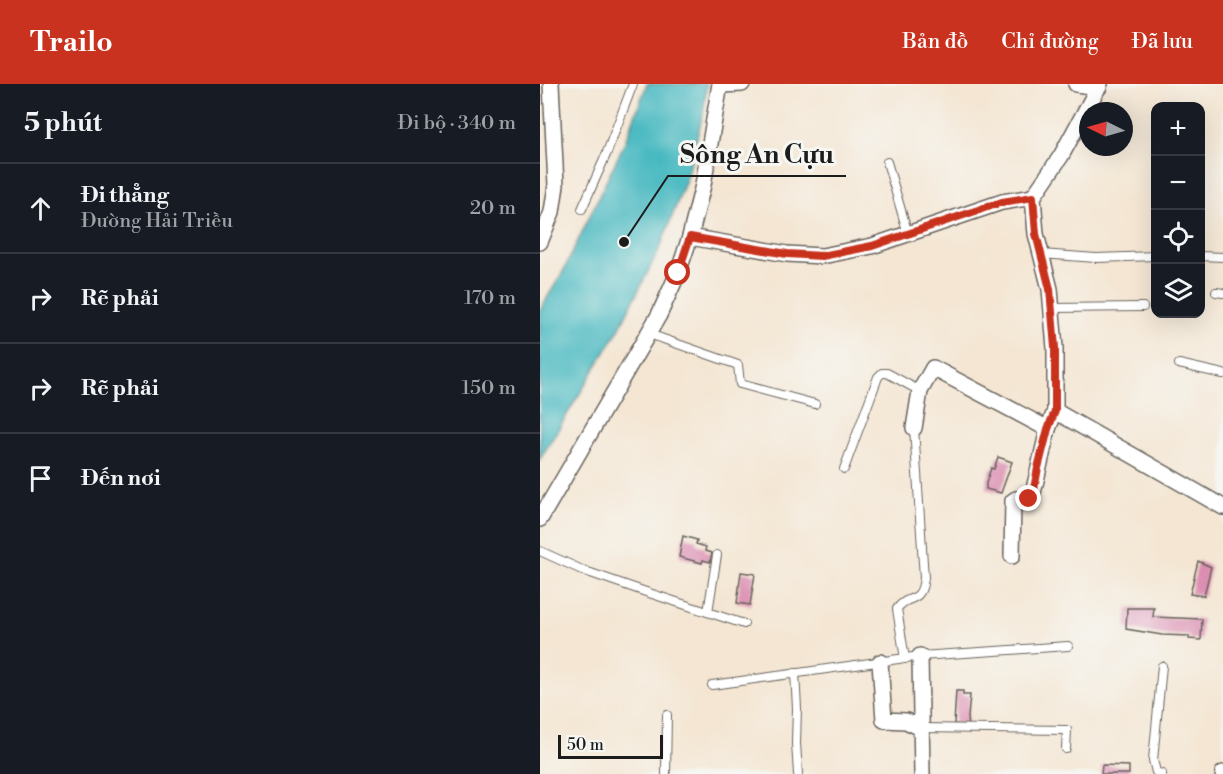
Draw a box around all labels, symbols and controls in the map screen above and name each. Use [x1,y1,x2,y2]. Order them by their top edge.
text: Trailo [30,25,113,60]
text: Bản đồ [902,29,968,55]
text: Chỉ đường [1001,29,1099,55]
text: Đã lưu [1132,29,1193,55]
north arrow [1079,102,1133,156]
map controls [1151,102,1205,318]
button: + [1151,102,1205,156]
text: 5 phút [24,107,102,139]
text: Đi bộ · 340 m [397,111,516,136]
callout: Sông An Cựu [668,132,846,176]
text: Sông An Cựu [680,139,834,171]
button: − [1151,156,1205,210]
text: Đi thẳng [81,182,169,209]
icon: ahead [24,192,57,225]
text: 20 m [470,196,516,221]
text: Đường Hải Triều [81,209,233,234]
button: locate [1151,210,1205,264]
route start [664,259,690,285]
button: layers [1151,264,1205,318]
icon: right [24,282,57,315]
text: Rẽ phải [81,285,159,312]
text: 170 m [464,286,516,311]
icon: right [24,372,57,405]
text: Rẽ phải [81,375,159,402]
text: 150 m [461,376,516,401]
icon: arrive [24,462,57,495]
text: Đến nơi [81,465,161,492]
route end [1015,485,1041,511]
scale bar [558,732,663,760]
text: 50 m [567,735,604,755]

